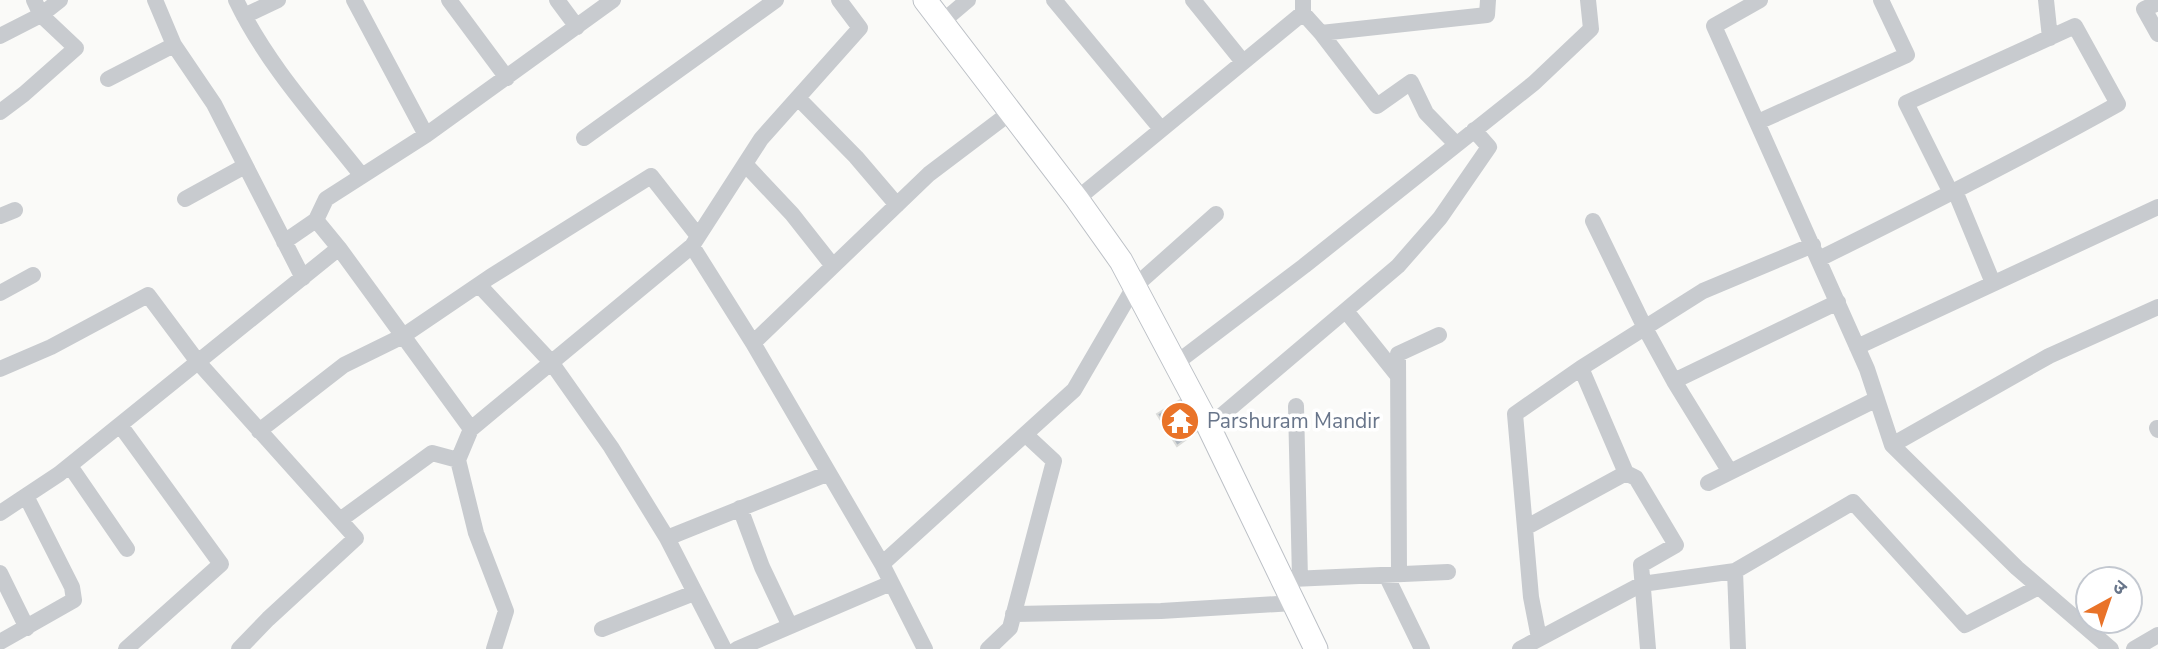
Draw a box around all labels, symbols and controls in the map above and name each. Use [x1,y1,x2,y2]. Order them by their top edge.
temple icon: Parshuram Mandir [1159,400,1201,442]
place label: Parshuram Mandir [1207,407,1380,435]
north arrow [2074,565,2144,635]
text: उ [2107,574,2133,602]

